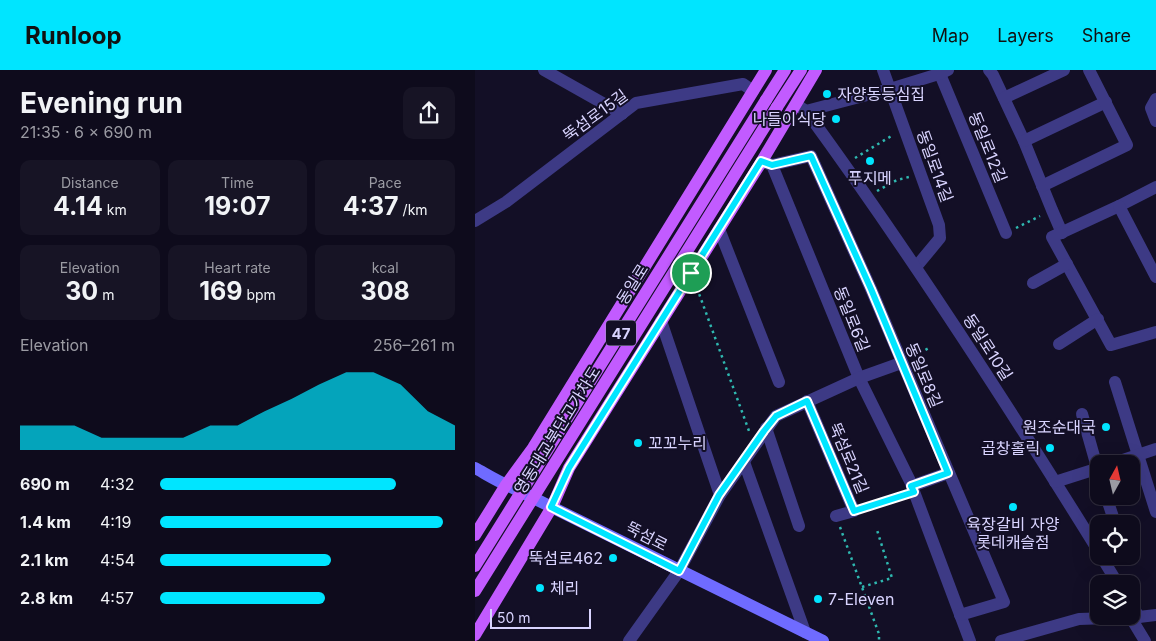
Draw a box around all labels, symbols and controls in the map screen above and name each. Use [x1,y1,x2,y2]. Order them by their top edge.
text: Runloop [25,21,122,50]
text: Map [932,25,969,46]
text: Layers [997,25,1054,46]
text: Share [1082,25,1131,46]
place label: 자양동등심집 [837,84,925,104]
street label: 뚝섬로15길 [559,85,631,145]
text: Evening run [20,86,183,120]
button: share [403,87,455,139]
marker: 자양동등심집 [821,88,833,100]
street label: 동일로12길 [965,108,1011,186]
place label: 나들이식당 [752,109,826,129]
marker: 나들이식당 [830,113,842,125]
text: 21:35 · 6 × 690 m [20,122,152,142]
street label: 동일로14길 [913,127,957,205]
marker: 푸지메 [864,155,876,167]
place label: 푸지메 [848,168,892,188]
text: Distance [61,174,119,191]
text: Time [221,174,254,191]
text: Pace [369,174,402,191]
text: 4.14 [53,191,103,221]
text: 19:07 [204,191,271,221]
text: 4:37 [343,191,399,221]
text: km [103,201,127,218]
text: /km [399,201,428,218]
pin [670,252,712,294]
text: Elevation [60,259,120,276]
text: Heart rate [204,259,271,276]
text: kcal [372,259,399,276]
icon: arrive [677,259,705,287]
street label: 동일로 [612,260,652,308]
text: 30 [65,276,98,306]
text: 169 [199,276,242,306]
text: 308 [361,276,410,306]
street label: 동일로6길 [830,283,874,355]
text: m [98,286,114,303]
text: bpm [242,286,276,303]
street label: 동일로10길 [959,310,1017,384]
road number: 47 [606,320,636,346]
text: Elevation [20,335,89,355]
text: 256–261 m [373,335,455,355]
street label: 동일로8길 [901,339,947,411]
street label: 영동대교북단고가차도 [510,362,605,498]
place label: 원조순대국 [1022,417,1096,437]
street label: 뚝섬로21길 [825,420,873,496]
marker: 원조순대국 [1100,421,1112,433]
place label: 꼬꼬누리 [648,433,707,453]
marker: 꼬꼬누리 [632,437,644,449]
place label: 곱창홀릭 [981,438,1040,458]
marker: 곱창홀릭 [1044,442,1056,454]
north arrow [1090,455,1140,505]
map controls [1090,455,1140,625]
text: 690 m [20,474,70,494]
text: 4:32 [100,474,135,494]
marker: 육장갈비 자양 롯데캐슬점 [1007,501,1019,513]
text: 1.4 km [20,512,71,532]
text: 4:19 [100,512,131,532]
place label: 육장갈비 자양 롯데캐슬점 [967,514,1060,552]
button: locate [1090,515,1140,565]
street label: 뚝섬로 [623,517,671,555]
place label: 뚝섬로462 [529,548,603,568]
text: 2.1 km [20,550,69,570]
text: 4:54 [100,550,135,570]
marker: 뚝섬로462 [607,552,619,564]
button: layers [1090,575,1140,625]
place label: 체리 [550,578,579,598]
marker: 체리 [534,582,546,594]
text: 2.8 km [20,588,73,608]
text: 4:57 [100,588,134,608]
place label: 7-Eleven [828,589,894,609]
marker: 7-Eleven [812,593,824,605]
scale bar [490,606,591,629]
text: 50 m [497,609,531,626]

